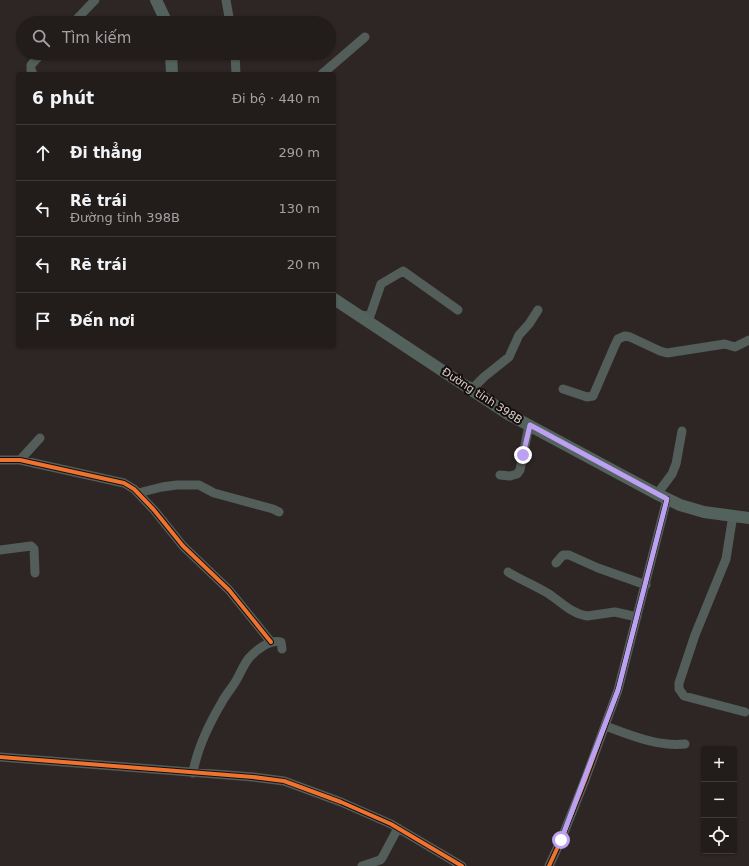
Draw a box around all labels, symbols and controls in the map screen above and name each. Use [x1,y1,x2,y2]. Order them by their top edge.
search box [16,16,336,60]
icon: search [30,27,52,49]
text: Tìm kiếm [62,29,131,47]
text: 6 phút [32,88,94,108]
text: Đi bộ · 440 m [232,91,320,106]
icon: ahead [32,142,54,164]
text: Đi thẳng [70,144,142,162]
text: 290 m [278,145,320,160]
text: Rẽ trái [70,192,127,210]
icon: left [32,198,54,220]
text: 130 m [278,201,320,216]
text: Đường tỉnh 398B [70,210,180,225]
icon: left [32,254,54,276]
text: Rẽ trái [70,256,127,274]
text: 20 m [287,257,320,272]
icon: arrive [32,310,54,332]
text: Đến nơi [70,312,135,330]
street label: Đường tỉnh 398B [439,365,525,427]
route end [514,446,532,464]
map controls [701,746,737,854]
button: + [701,746,737,782]
button: − [701,782,737,818]
button: locate [701,818,737,854]
route start [552,831,570,849]

